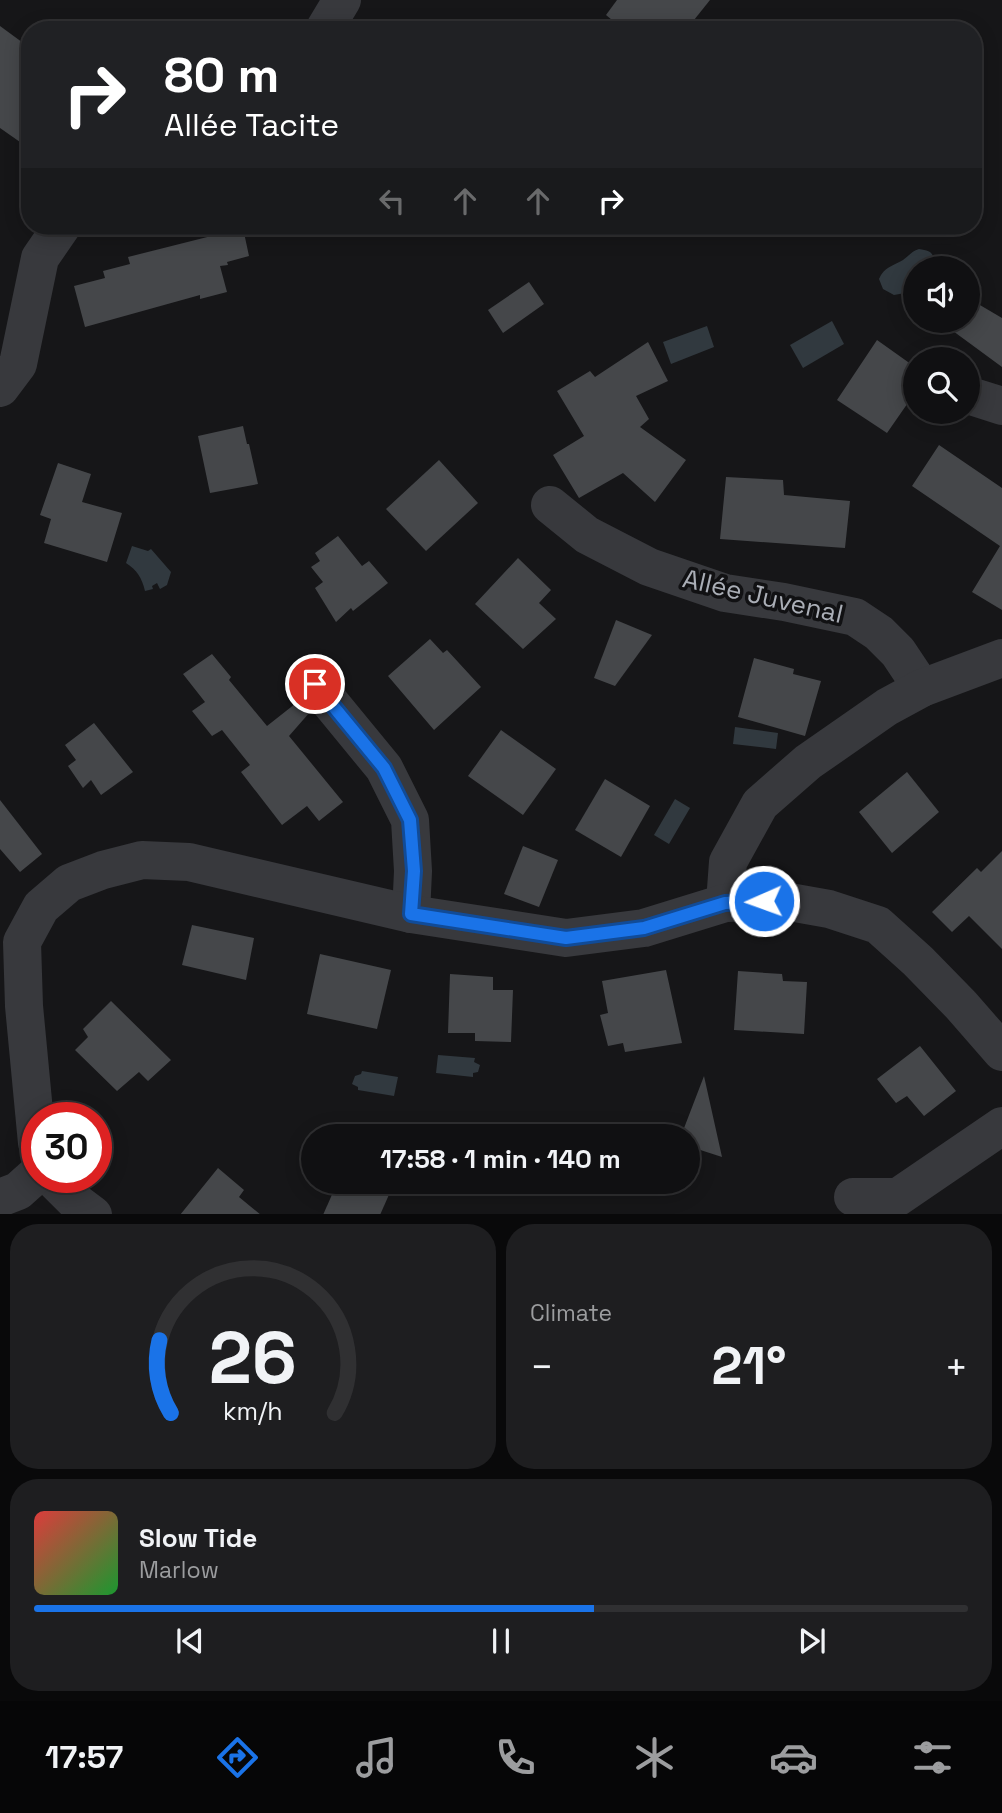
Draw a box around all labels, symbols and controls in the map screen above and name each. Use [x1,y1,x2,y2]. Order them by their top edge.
text: 80 m [164,44,279,106]
icon: right [49,49,140,140]
text: Allée Tacite [164,105,339,145]
icon: left [373,182,411,220]
icon: ahead [446,182,484,220]
icon: ahead [519,182,557,220]
icon: right [592,182,630,220]
map controls [903,256,980,424]
button: sound [903,256,980,333]
button: search [903,347,980,424]
street label: Allée Juvenal [680,561,846,631]
pin [285,654,345,714]
icon: arrive [296,665,334,703]
position arrow [727,864,801,938]
speed limit sign: 30 [21,1102,112,1193]
text: 17:58 · 1 min · 140 m [380,1142,621,1176]
text: Climate [530,1298,612,1328]
text: 26 [209,1311,297,1404]
text: 21° [712,1333,786,1399]
text: − [530,1343,554,1391]
text: + [944,1343,968,1391]
text: km/h [223,1394,283,1426]
text: Slow Tide [139,1521,257,1555]
text: Marlow [139,1555,219,1585]
icon: previous [171,1622,209,1660]
icon: pause [482,1622,520,1660]
icon: next [793,1622,831,1660]
icon: directions [213,1733,262,1782]
icon: music [352,1733,401,1782]
icon: phone [491,1733,540,1782]
icon: climate [630,1733,679,1782]
icon: car [769,1733,818,1782]
icon: filters [908,1733,957,1782]
text: 17:57 [45,1737,123,1777]

